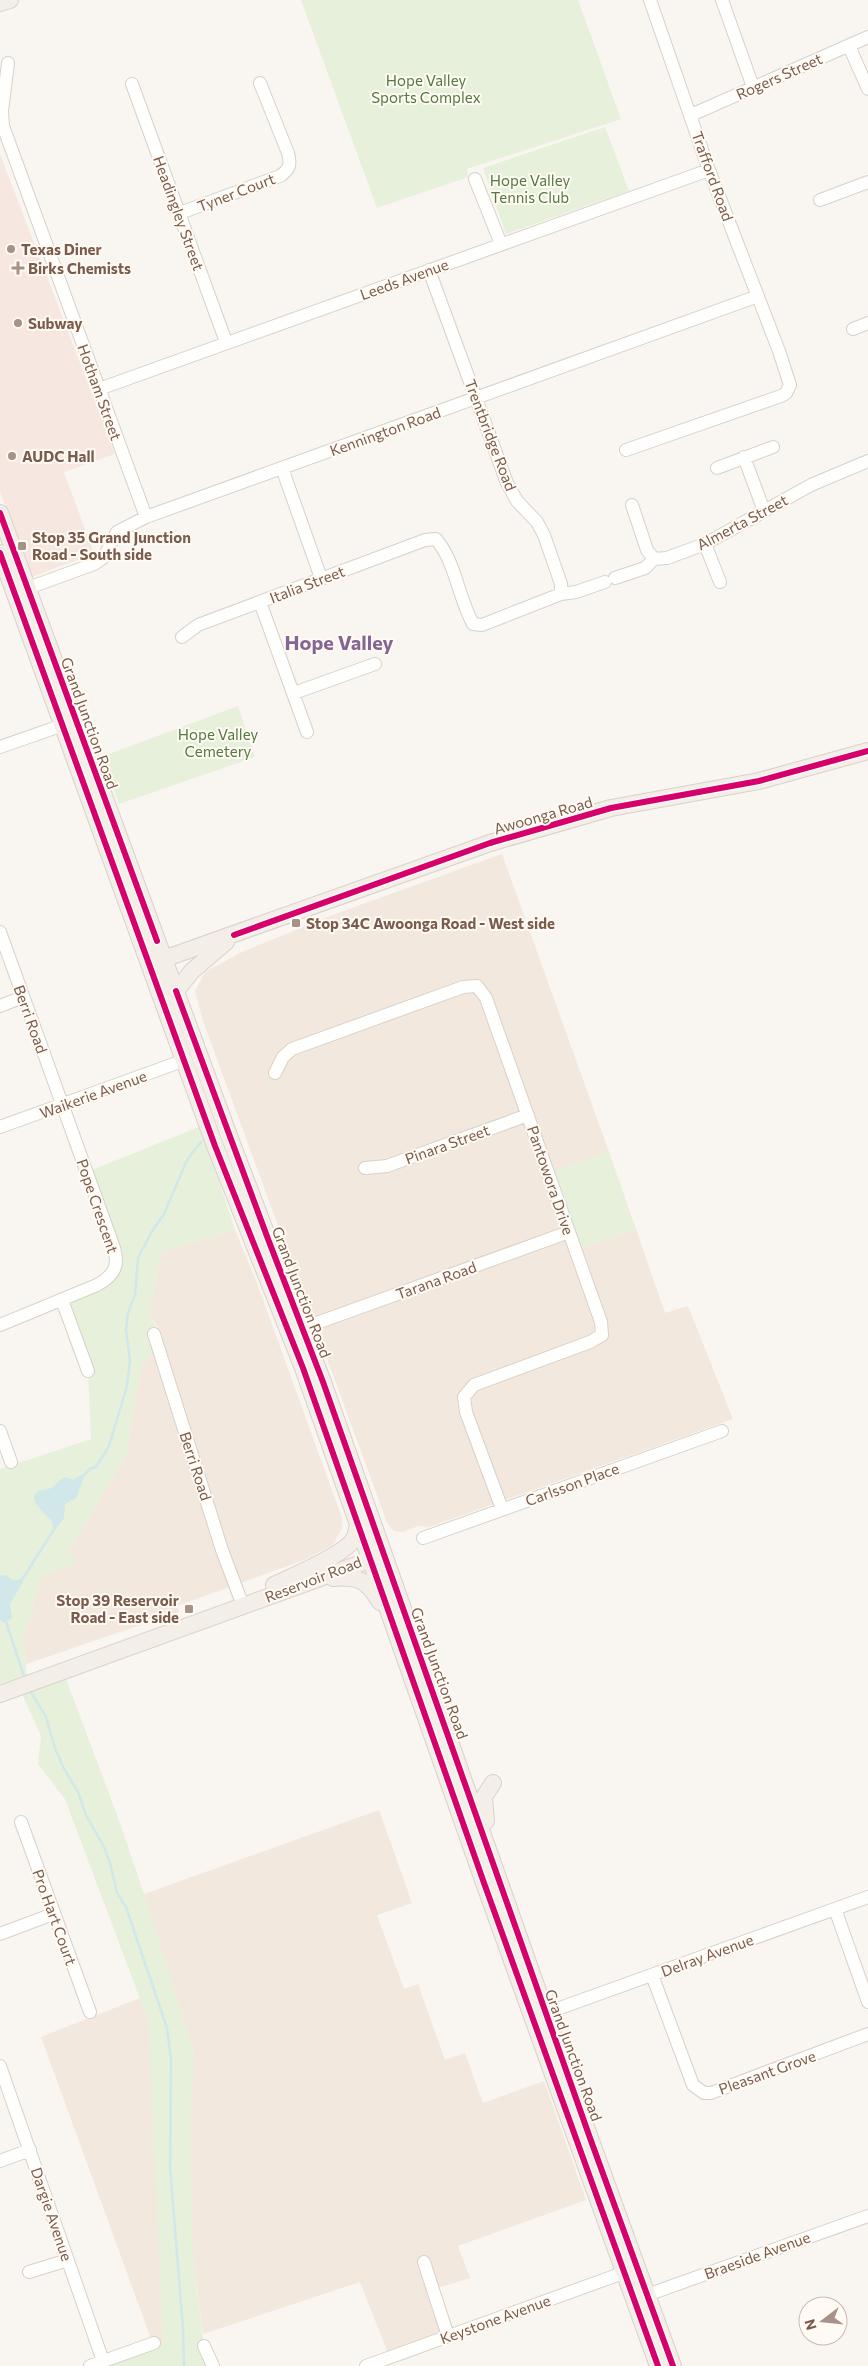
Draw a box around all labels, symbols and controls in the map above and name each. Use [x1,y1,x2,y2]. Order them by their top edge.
street label: Rogers Street [733,49,825,103]
park label: Hope Valley Sports Complex [371,71,481,106]
street label: Trafford Road [688,129,738,223]
street label: Headingley Street [150,153,208,273]
street label: Tyner Court [195,169,277,215]
park label: Hope Valley Tennis Club [490,171,570,206]
place label: Texas Diner [21,240,102,258]
marker: Texas Diner [5,243,17,255]
street label: Leeds Avenue [357,255,451,303]
place label: Birks Chemists [28,259,131,277]
marker: Birks Chemists [12,262,24,274]
place label: Subway [28,314,83,332]
marker: Subway [12,317,24,329]
street label: Hotham Street [74,341,126,443]
street label: Trentbridge Road [461,377,521,493]
street label: Kennington Road [327,403,443,459]
place label: AUDC Hall [22,447,95,465]
marker: AUDC Hall [6,450,18,462]
street label: Almerta Street [693,490,791,554]
place label: Stop 35 Grand Junction Road - South side [32,528,191,563]
marker: Stop 35 Grand Junction Road - South side [16,540,28,552]
street label: Italia Street [267,561,347,607]
district label: Hope Valley [285,630,393,654]
street label: Grand Junction Road [58,655,122,791]
park label: Hope Valley Cemetery [178,725,258,760]
street label: Awoonga Road [492,792,594,838]
place label: Stop 34C Awoonga Road - West side [306,914,555,932]
marker: Stop 34C Awoonga Road - West side [290,917,302,929]
street label: Berri Road [10,982,52,1056]
street label: Waikerie Avenue [37,1066,149,1122]
street label: Pinara Street [402,1120,492,1168]
street label: Pantowora Drive [524,1123,578,1237]
street label: Pope Crescent [73,1156,123,1256]
street label: Grand Junction Road [269,1224,335,1360]
street label: Tarana Road [393,1257,479,1303]
street label: Berri Road [176,1429,216,1503]
street label: Carlsson Place [523,1459,621,1509]
street label: Reservoir Road [262,1552,364,1606]
place label: Stop 39 Reservoir Road - East side [56,1591,179,1626]
marker: Stop 39 Reservoir Road - East side [183,1603,195,1615]
street label: Grand Junction Road [408,1605,472,1741]
street label: Pro Hart Court [29,1867,81,1967]
street label: Delray Avenue [658,1930,756,1980]
street label: Grand Junction Road [542,1987,606,2123]
street label: Pleasant Grove [716,2046,818,2098]
street label: Dargie Avenue [28,2165,76,2263]
street label: Braeside Avenue [702,2227,813,2283]
street label: Keystone Avenue [437,2291,553,2347]
north arrow [798,2296,848,2346]
text: N [800,2317,820,2332]

